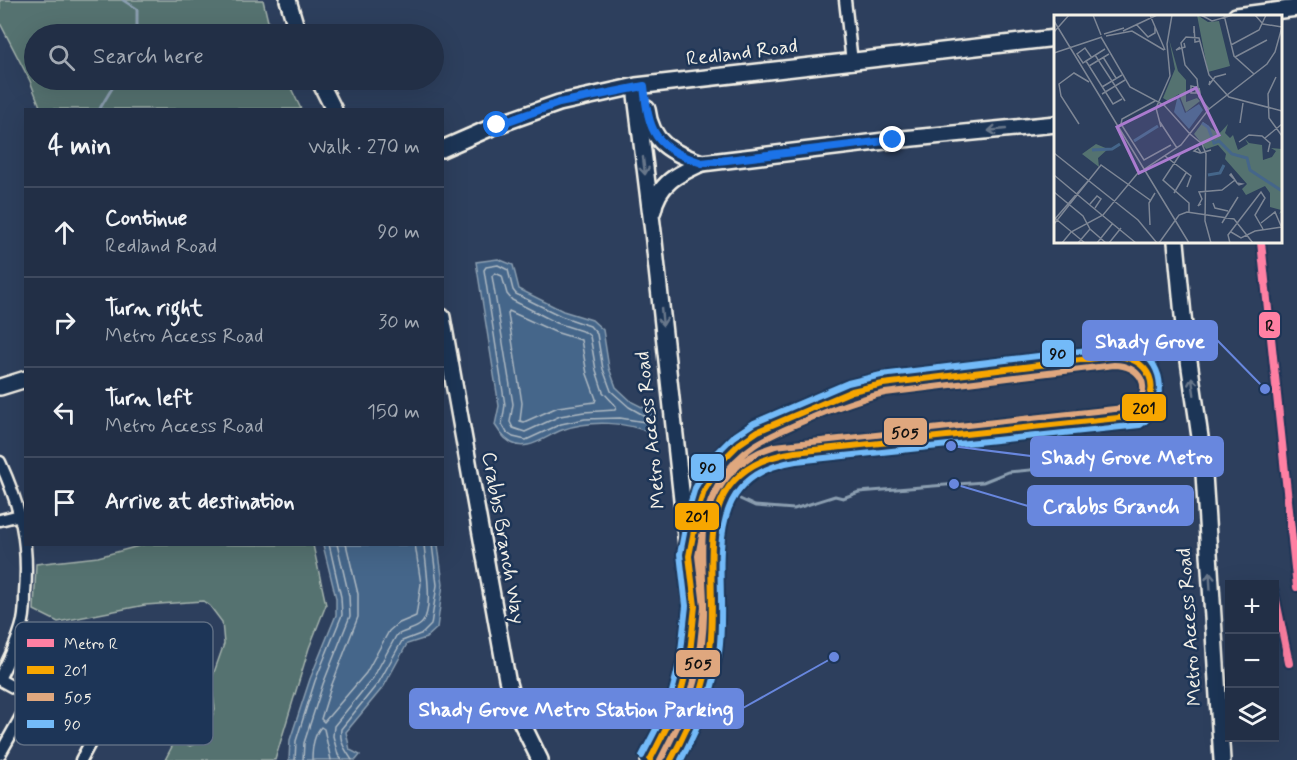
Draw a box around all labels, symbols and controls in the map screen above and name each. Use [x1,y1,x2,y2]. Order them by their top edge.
inset map [1054,15,1282,243]
search box [24,24,444,90]
street label: Redland Road [685,33,799,73]
icon: search [45,41,78,74]
text: Search here [93,43,204,71]
route start [483,111,509,137]
one-way arrow [988,125,1008,136]
route end [879,126,905,152]
text: 4 min [48,130,111,164]
text: Walk · 270 m [308,134,420,161]
one-way arrow [639,155,650,175]
text: Continue [105,205,187,233]
icon: ahead [48,216,81,249]
text: 90 m [377,219,420,246]
text: Redland Road [105,233,217,260]
text: Turn right [105,295,203,323]
icon: right [48,306,81,339]
one-way arrow [657,306,668,326]
text: 30 m [378,309,420,336]
line badge: R [1258,311,1281,339]
text: R [1265,316,1275,337]
callout: Shady Grove [1083,321,1217,360]
text: Metro Access Road [105,323,263,350]
text: Shady Grove [1095,328,1206,356]
line badge: 90 [1041,339,1075,368]
text: 90 [1049,344,1067,365]
street label: Metro Access Road [629,350,673,510]
one-way arrow [1187,377,1198,397]
text: Turn left [105,385,193,413]
line badge: 201 [1121,393,1167,422]
icon: left [48,396,81,429]
text: 150 m [367,399,420,426]
text: 201 [1132,399,1156,420]
text: Metro Access Road [105,413,263,440]
line badge: 505 [883,417,928,446]
text: 505 [891,423,919,444]
callout: Shady Grove Metro [1031,437,1223,476]
text: Shady Grove Metro [1041,444,1213,472]
street label: Crabbs Branch Way [475,450,531,626]
line badge: 90 [690,453,725,482]
text: 90 [699,458,717,479]
icon: arrive [48,486,81,519]
callout: Crabbs Branch [1028,486,1193,525]
text: Arrive at destination [105,488,295,516]
text: Crabbs Branch [1042,493,1180,521]
line badge: 201 [674,502,720,531]
text: 201 [685,507,709,528]
street label: Metro Access Road [1171,547,1209,707]
one-way arrow [1204,571,1215,591]
map controls [1225,580,1279,742]
button: + [1225,580,1279,634]
legend [15,622,213,745]
text: Metro R [64,634,118,655]
button: − [1225,634,1279,688]
line badge: 505 [675,649,721,678]
text: 505 [684,654,712,675]
text: 201 [64,661,87,682]
text: 505 [64,688,92,709]
button: layers [1225,688,1279,742]
callout: Shady Grove Metro Station Parking [410,689,743,728]
text: Shady Grove Metro Station Parking [418,696,734,726]
text: 90 [64,715,81,736]

